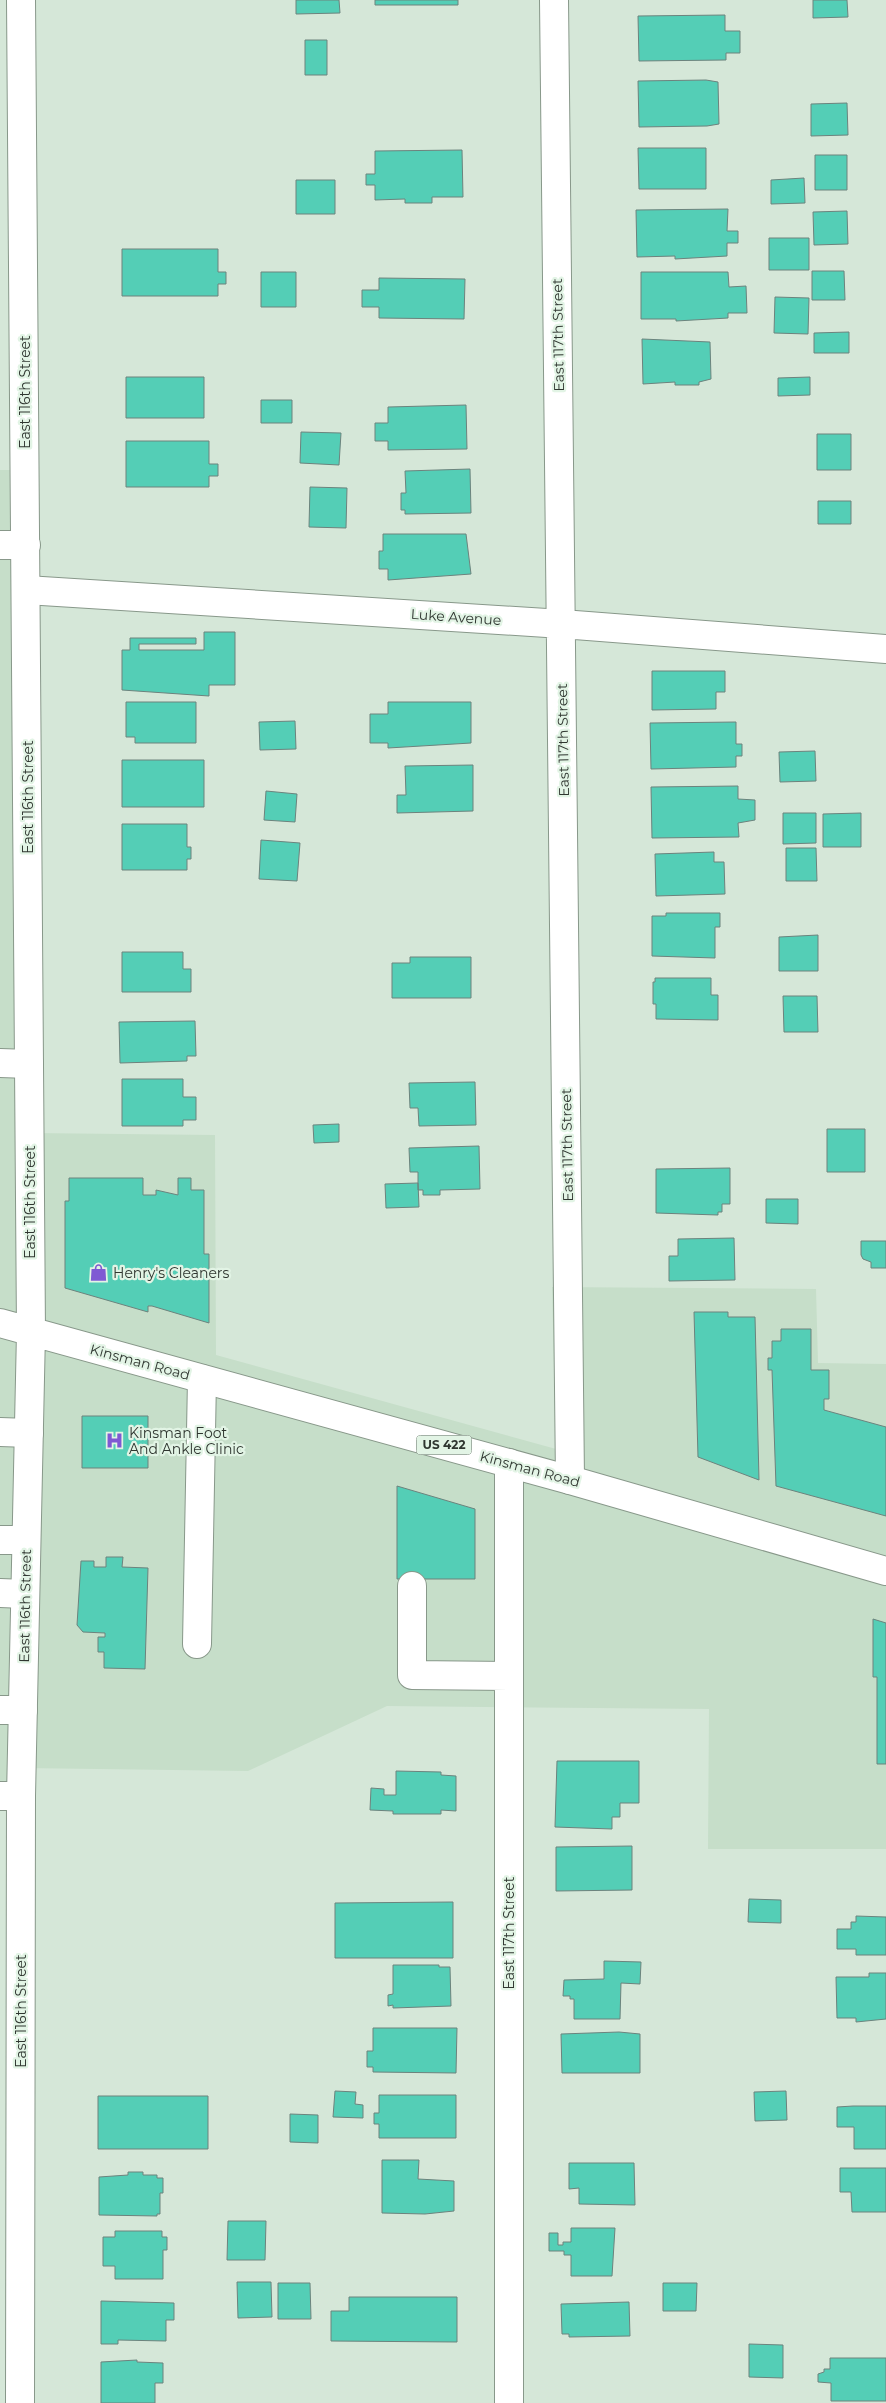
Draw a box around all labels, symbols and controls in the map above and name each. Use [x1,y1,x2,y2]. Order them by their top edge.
street label: East 117th Street [548,278,568,392]
street label: East 116th Street [16,335,34,449]
street label: Luke Avenue [410,605,502,629]
street label: East 117th Street [553,683,573,797]
street label: East 116th Street [19,740,37,854]
street label: East 117th Street [557,1088,577,1202]
street label: East 116th Street [21,1145,39,1259]
shop icon: Henry's Cleaners [89,1263,109,1283]
place label: Henry's Cleaners [113,1264,229,1282]
street label: Kinsman Road [88,1340,192,1384]
place label: Kinsman Foot And Ankle Clinic [129,1424,244,1458]
hospital icon: Kinsman Foot And Ankle Clinic [105,1431,125,1451]
road number: US 422 [416,1436,472,1454]
street label: Kinsman Road [478,1447,582,1491]
street label: East 116th Street [15,1549,35,1663]
street label: East 117th Street [500,1876,518,1990]
street label: East 116th Street [12,1954,30,2068]

